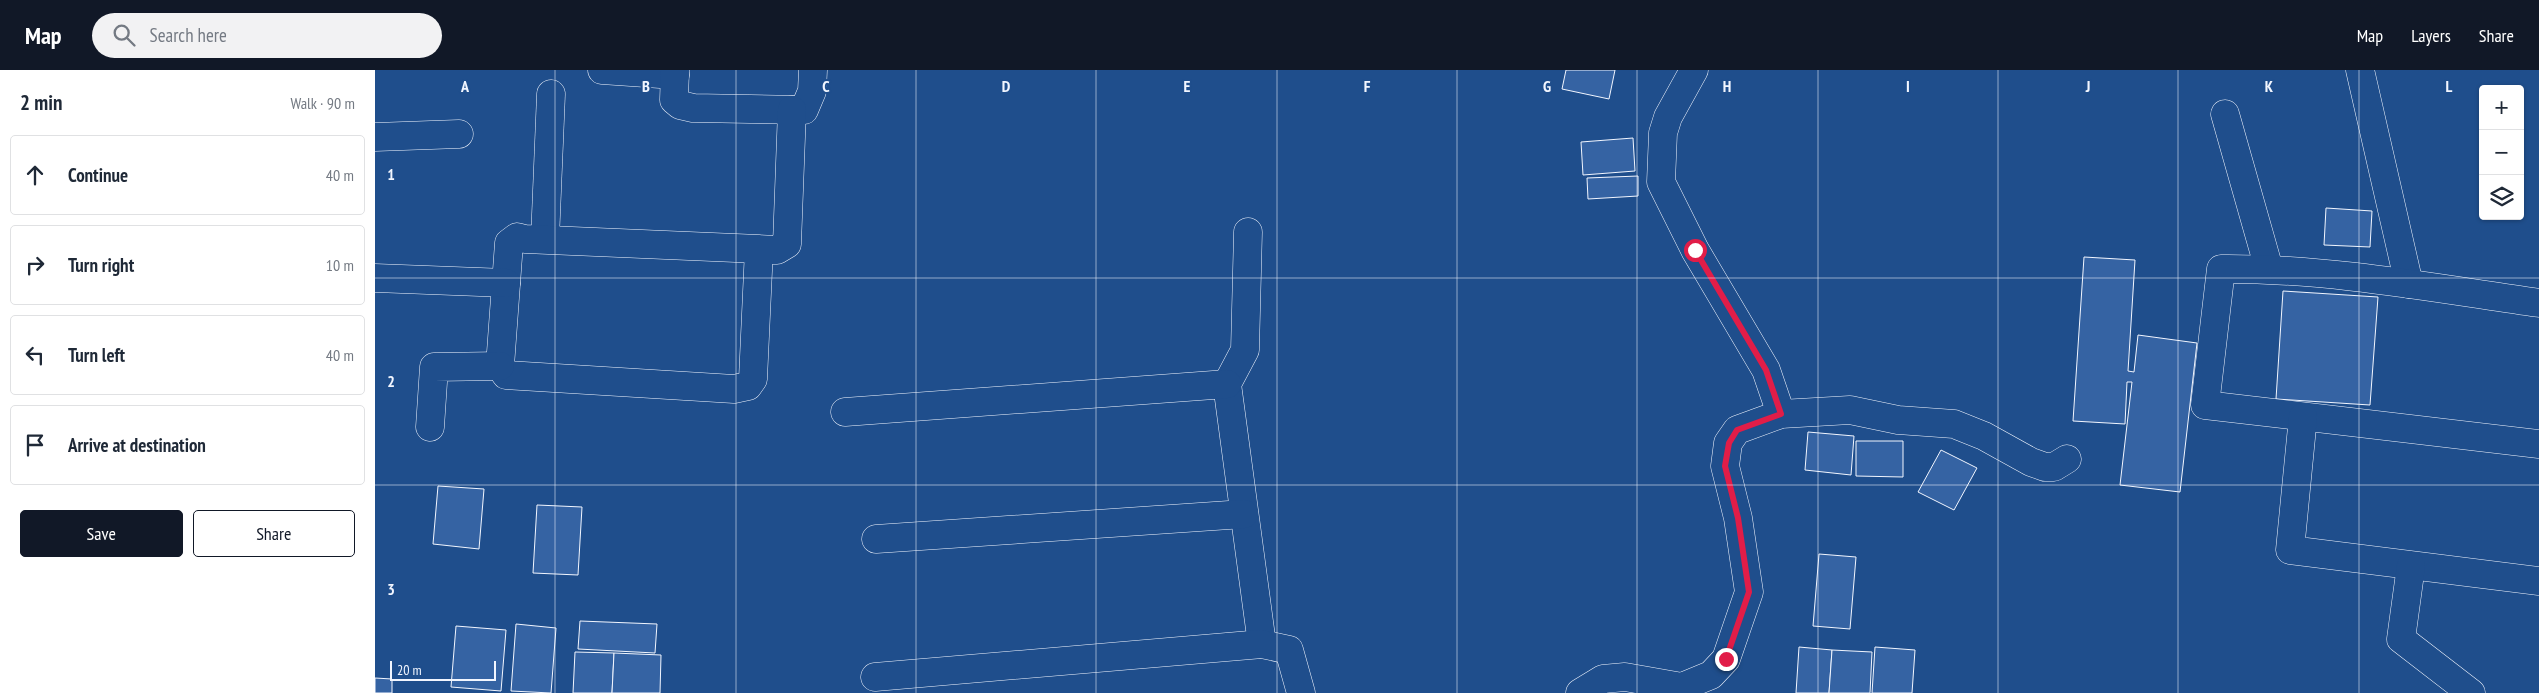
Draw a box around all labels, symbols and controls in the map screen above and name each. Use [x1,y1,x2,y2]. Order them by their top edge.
search box [92,13,442,58]
text: Map [25,20,62,51]
icon: search [110,21,138,49]
text: Search here [150,23,227,47]
text: Map [2357,24,2383,47]
text: Layers [2411,24,2451,47]
text: Share [2479,24,2514,47]
text: A [460,76,470,96]
text: B [642,76,650,96]
text: C [822,76,830,96]
text: D [1002,76,1011,96]
text: E [1184,76,1191,96]
text: F [1364,76,1371,96]
text: G [1543,76,1551,96]
text: H [1723,76,1731,96]
text: I [1906,76,1910,96]
text: J [2085,76,2090,96]
text: K [2265,76,2274,96]
text: L [2446,76,2453,96]
map controls [2479,85,2524,220]
button: + [2479,85,2524,130]
text: 2 min [20,89,62,116]
text: Walk · 90 m [290,93,355,113]
button: − [2479,130,2524,175]
icon: ahead [21,161,49,189]
text: Continue [68,163,128,187]
text: 1 [387,164,395,184]
text: 40 m [326,165,354,185]
button: layers [2479,175,2524,220]
route start [1684,239,1707,262]
icon: right [21,251,49,279]
text: Turn right [68,253,134,277]
text: 10 m [326,255,354,275]
icon: left [21,341,49,369]
text: Turn left [68,343,125,367]
text: 40 m [326,345,354,365]
text: 2 [387,371,395,391]
icon: arrive [21,431,49,459]
text: Arrive at destination [68,433,206,457]
button: Save [20,510,183,557]
button: Share [193,510,355,557]
text: 3 [387,579,395,599]
route end [1715,648,1738,671]
scale bar [390,658,496,681]
text: 20 m [397,661,422,679]

